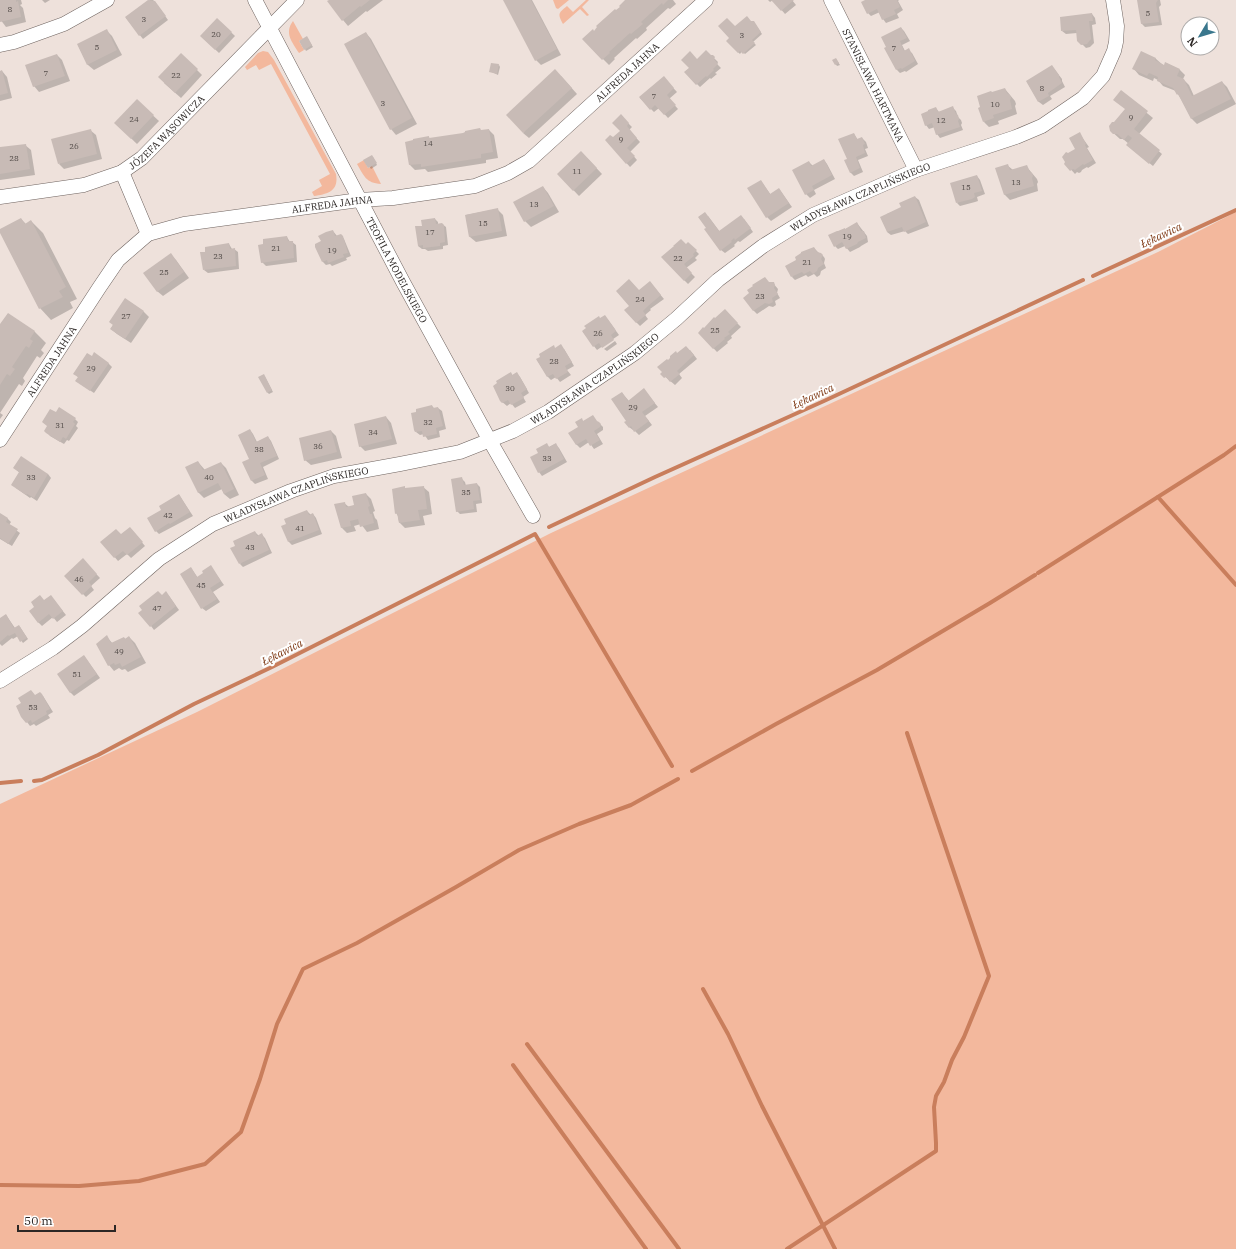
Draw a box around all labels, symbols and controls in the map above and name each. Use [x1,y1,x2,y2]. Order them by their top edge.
house number: 8 [8,4,13,14]
house number: 5 [1146,8,1151,18]
house number: 3 [142,14,147,24]
north arrow [1180,16,1220,56]
street label: STANISŁAWA HARTMANA [840,26,907,144]
house number: 20 [211,29,221,39]
house number: 3 [740,30,745,40]
text: N [1184,34,1200,50]
street label: ALFREDA JAHNA [592,39,662,104]
house number: 5 [95,42,100,52]
house number: 7 [892,43,897,53]
house number: 7 [44,68,49,78]
house number: 22 [171,70,181,80]
house number: 8 [1040,83,1045,93]
house number: 7 [652,91,657,101]
street label: JÓZEFA WĄSOWICZA [126,92,207,172]
house number: 3 [381,98,386,108]
house number: 10 [990,99,1000,109]
house number: 9 [1129,112,1134,122]
house number: 24 [129,114,139,124]
house number: 12 [936,115,946,125]
house number: 9 [619,134,624,144]
house number: 14 [423,138,433,148]
house number: 26 [69,141,79,151]
house number: 28 [9,153,19,163]
street label: WŁADYSŁAWA CZAPLIŃSKIEGO [787,159,932,234]
house number: 11 [572,166,582,176]
house number: 13 [1011,177,1021,187]
house number: 15 [961,182,971,192]
street label: ALFREDA JAHNA [291,193,374,216]
house number: 13 [529,199,539,209]
street label: TEOFILA MODELSKIEGO [364,215,431,325]
house number: 15 [478,218,488,228]
water label: Łękawica [1137,219,1184,251]
house number: 17 [425,227,435,237]
house number: 19 [842,231,852,241]
house number: 21 [271,243,281,253]
house number: 19 [327,245,337,255]
house number: 23 [213,251,223,261]
house number: 22 [673,253,683,263]
house number: 21 [802,257,812,267]
house number: 25 [159,267,169,277]
house number: 23 [755,291,765,301]
house number: 24 [635,294,645,304]
house number: 27 [121,311,131,321]
street label: ALFREDA JAHNA [24,323,79,399]
house number: 25 [710,325,720,335]
house number: 26 [593,328,603,338]
street label: WŁADYSŁAWA CZAPLIŃSKIEGO [528,330,661,427]
house number: 28 [549,356,559,366]
house number: 29 [86,363,96,373]
water label: Łękawica [789,380,836,412]
house number: 30 [505,383,515,393]
house number: 29 [628,402,638,412]
house number: 32 [423,417,433,427]
house number: 31 [55,420,65,430]
house number: 34 [368,427,378,437]
house number: 36 [313,441,323,451]
house number: 38 [254,444,264,454]
house number: 33 [542,453,552,463]
street label: WŁADYSŁAWA CZAPLIŃSKIEGO [222,463,370,525]
house number: 33 [26,472,36,482]
house number: 40 [204,472,214,482]
house number: 35 [461,487,471,497]
house number: 42 [163,510,173,520]
house number: 41 [295,523,305,533]
house number: 43 [245,542,255,552]
house number: 46 [74,574,84,584]
house number: 45 [196,580,206,590]
house number: 47 [152,603,162,613]
water label: Łękawica [258,636,305,669]
house number: 49 [114,646,124,656]
house number: 51 [72,669,82,679]
house number: 53 [28,702,38,712]
scale bar [18,1207,115,1233]
text: 50 m [24,1213,53,1228]

